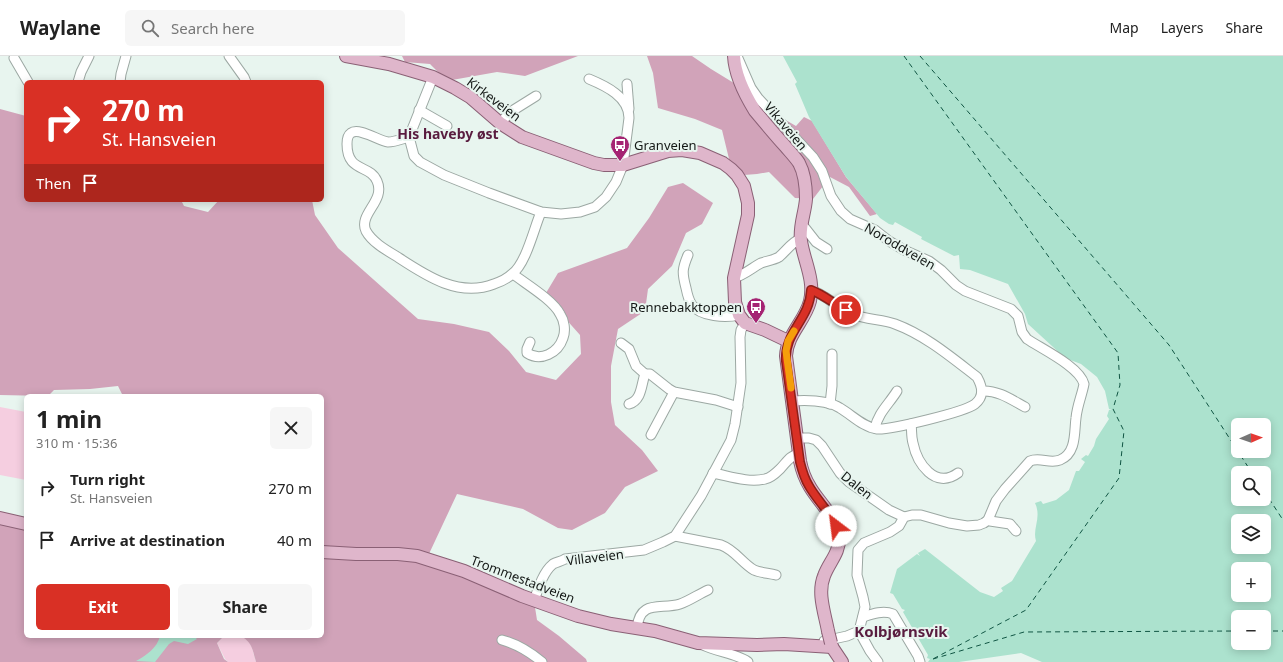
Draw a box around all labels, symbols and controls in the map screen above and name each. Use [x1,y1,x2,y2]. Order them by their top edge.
search box [125,10,405,46]
text: Waylane [20,15,101,41]
icon: search [139,17,161,39]
text: Search here [171,18,254,38]
text: Map [1110,18,1139,37]
text: Layers [1161,18,1203,37]
text: Share [1225,18,1263,37]
street label: Kirkeveien [463,73,525,125]
text: 270 m [102,91,185,129]
icon: right [36,96,88,148]
street label: Vikaveien [760,98,812,154]
district label: His haveby øst [397,124,499,143]
text: St. Hansveien [102,127,216,151]
bus stop icon: Granveien [609,134,631,162]
place label: Granveien [634,136,697,154]
icon: arrive [79,172,101,194]
text: Then [36,173,71,193]
street label: Noroddveien [861,218,939,274]
pin [829,293,863,327]
bus stop icon: Rennebakktoppen [745,296,767,324]
place label: Rennebakktoppen [630,298,742,316]
icon: arrive [835,299,857,321]
text: 1 min [36,402,102,435]
button: close [270,407,312,449]
north arrow [1231,418,1271,458]
map controls [1231,418,1271,650]
text: 310 m · 15:36 [36,434,117,452]
button: search [1231,466,1271,506]
street label: Dalen [838,467,876,503]
text: Turn right [70,469,145,489]
icon: right [36,477,58,499]
text: 270 m [268,478,312,498]
text: St. Hansveien [70,489,153,507]
position arrow [815,505,857,547]
button: layers [1231,514,1271,554]
icon: arrive [36,529,58,551]
text: Arrive at destination [70,530,225,550]
text: 40 m [277,530,312,550]
street label: Villaveien [565,545,625,569]
street label: Trommestadveien [468,551,578,607]
button: + [1231,562,1271,602]
button: Exit [36,584,170,630]
button: Share [178,584,312,630]
button: − [1231,610,1271,650]
district label: Kolbjørnsvik [854,621,948,641]

